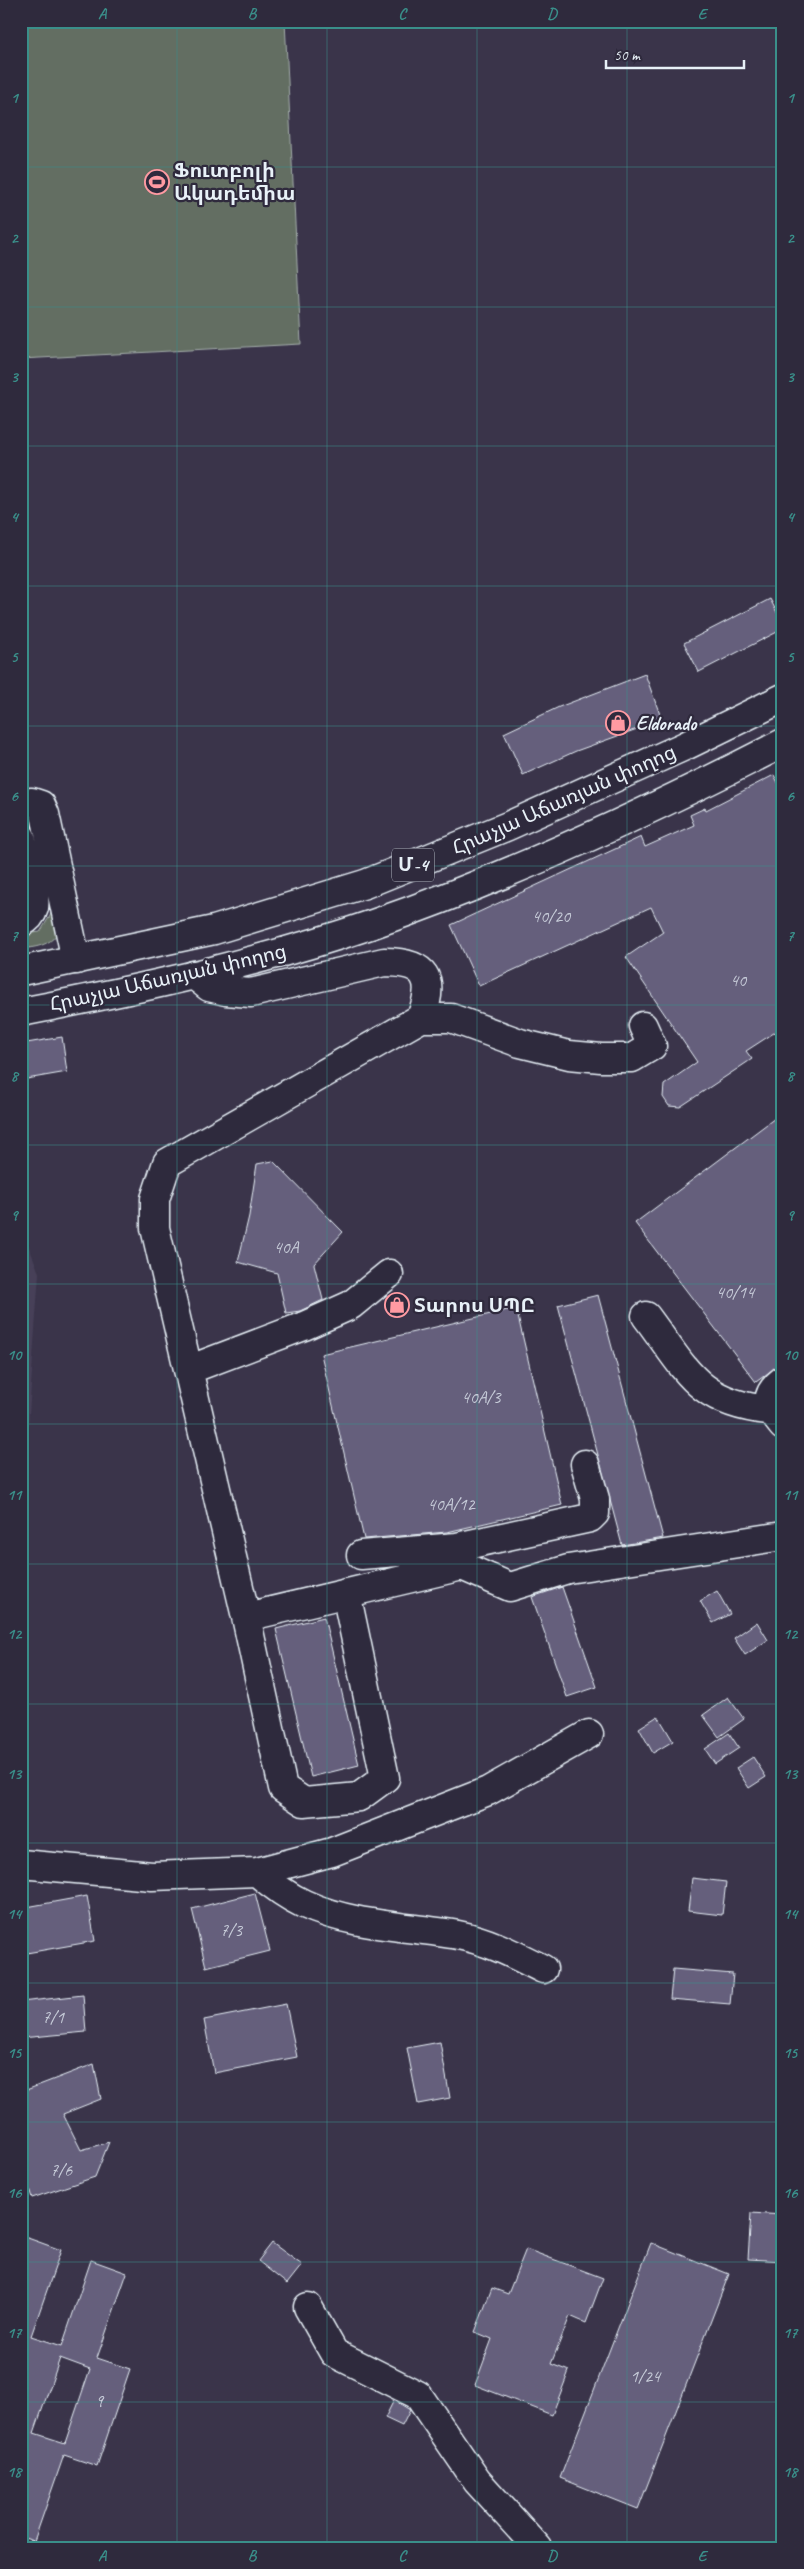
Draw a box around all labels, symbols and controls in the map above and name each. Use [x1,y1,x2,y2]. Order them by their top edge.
text: A [98,4,108,24]
text: B [248,4,258,24]
text: C [398,4,408,24]
text: D [547,4,558,24]
text: E [698,4,709,24]
scale bar [606,38,744,70]
text: 50 m [614,46,641,65]
text: 1 [10,88,19,108]
text: 1 [786,88,795,108]
place label: Ֆուտբոլի Ակադեմիա [174,158,295,206]
sports icon: Ֆուտբոլի Ակադեմիա [144,169,170,195]
text: 2 [10,228,19,248]
text: 2 [786,228,795,248]
text: 3 [10,367,19,387]
text: 3 [786,367,795,387]
text: 4 [10,507,19,527]
text: 4 [786,507,795,527]
text: 5 [11,647,20,667]
text: 5 [787,647,796,667]
shop icon: Eldorado [605,710,631,736]
place label: Eldorado [636,711,698,736]
street label: Հրաչյա Աճառյան փողոց [448,739,680,861]
text: 6 [10,786,19,806]
text: 6 [786,786,795,806]
road number: Մ-4 [392,848,434,882]
house number: 40/20 [532,905,572,927]
text: 7 [10,926,19,946]
text: 7 [786,926,795,946]
street label: Հրաչյա Աճառյան փողոց [47,939,289,1017]
house number: 40 [730,969,748,991]
text: 8 [10,1066,19,1086]
text: 8 [786,1066,795,1086]
text: 9 [10,1205,19,1225]
text: 9 [786,1205,795,1225]
house number: 40А [273,1236,300,1258]
house number: 40/14 [716,1281,756,1303]
shop icon: Տարոս ՍՊԸ [384,1292,410,1318]
place label: Տարոս ՍՊԸ [414,1293,535,1318]
text: 10 [7,1345,23,1365]
text: 10 [783,1345,799,1365]
house number: 40А/3 [461,1386,503,1408]
text: 11 [7,1485,23,1505]
text: 11 [783,1485,799,1505]
house number: 40А/12 [427,1493,477,1515]
text: 12 [7,1624,23,1644]
text: 12 [783,1624,799,1644]
text: 13 [7,1764,23,1784]
text: 13 [783,1764,799,1784]
text: 14 [7,1904,23,1924]
text: 14 [783,1904,799,1924]
house number: 7/3 [220,1919,244,1941]
house number: 7/1 [42,2006,65,2028]
text: 15 [7,2043,23,2063]
text: 15 [783,2043,799,2063]
house number: 7/6 [50,2159,73,2181]
text: 16 [7,2183,23,2203]
text: 16 [783,2183,799,2203]
text: 17 [7,2323,23,2343]
text: 17 [783,2323,799,2343]
house number: 1/24 [630,2365,662,2387]
house number: 9 [95,2390,105,2412]
text: 18 [7,2462,23,2482]
text: 18 [783,2462,799,2482]
text: A [98,2546,108,2566]
text: B [248,2546,258,2566]
text: C [398,2546,408,2566]
text: D [547,2546,558,2566]
text: E [698,2546,709,2566]

